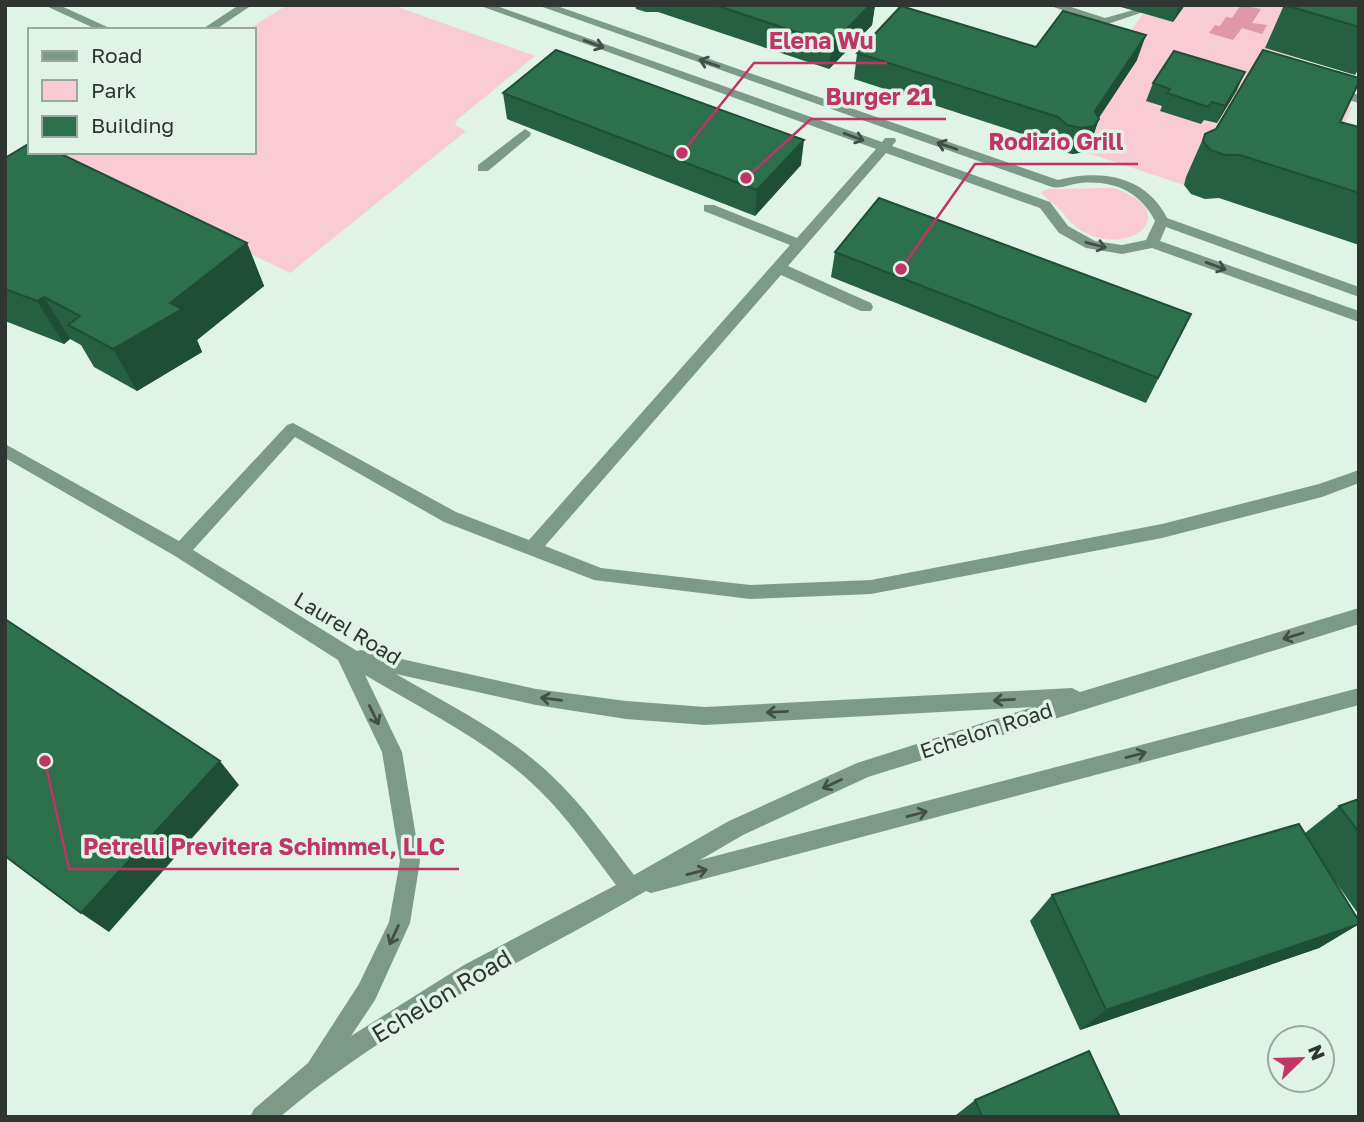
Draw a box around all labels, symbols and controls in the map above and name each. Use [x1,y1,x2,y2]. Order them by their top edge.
callout: Elena Wu [754,19,887,63]
text: Elena Wu [769,26,873,54]
legend [28,28,256,154]
one-way arrow [582,39,604,51]
text: Road [91,42,142,68]
one-way arrow [698,56,720,68]
callout: Burger 21 [811,75,946,119]
text: Park [91,77,137,103]
text: Burger 21 [826,82,933,110]
text: Building [91,112,174,138]
callout: Rodizio Grill [975,120,1138,164]
text: Rodizio Grill [988,127,1124,155]
one-way arrow [842,132,864,144]
one-way arrow [936,139,958,151]
one-way arrow [1084,239,1107,252]
one-way arrow [1205,261,1227,273]
street label: Laurel Road [290,586,406,670]
one-way arrow [1283,630,1305,643]
one-way arrow [540,692,562,705]
one-way arrow [993,693,1016,706]
street label: Echelon Road [916,696,1056,764]
one-way arrow [368,704,382,725]
one-way arrow [766,706,789,719]
one-way arrow [1125,748,1147,761]
one-way arrow [822,778,844,791]
one-way arrow [905,807,928,820]
callout: Petrelli Previtera Schimmel, LLC [69,825,459,869]
text: Petrelli Previtera Schimmel, LLC [83,832,445,860]
one-way arrow [685,865,708,878]
one-way arrow [387,924,400,945]
street label: Echelon Road [366,942,516,1048]
north arrow [1266,1024,1336,1094]
text: N [1304,1041,1331,1063]

